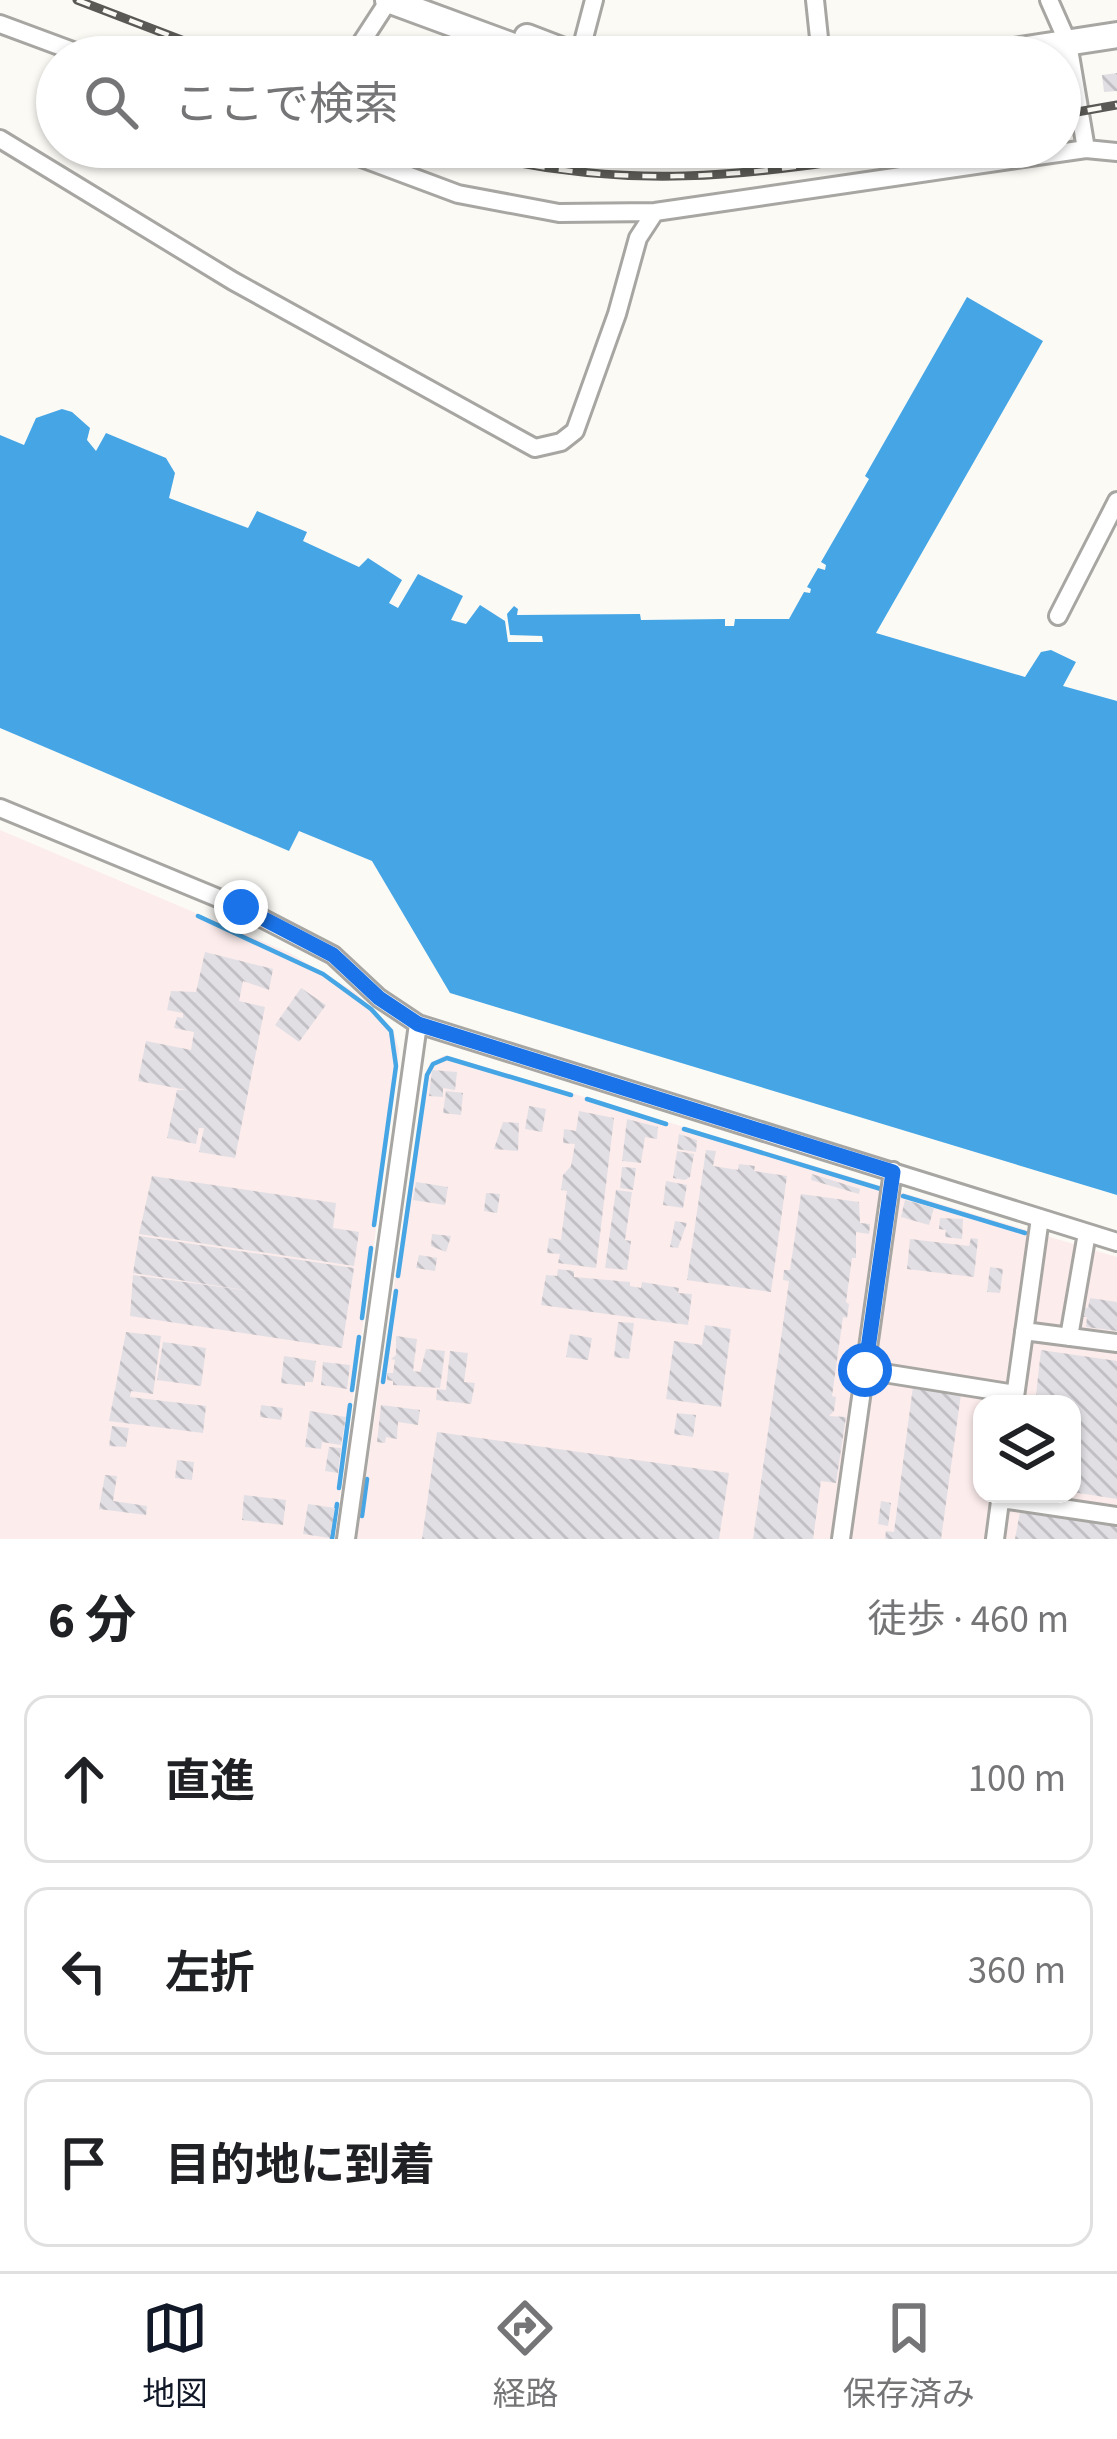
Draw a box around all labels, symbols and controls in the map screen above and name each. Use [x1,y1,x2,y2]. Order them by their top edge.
search box [36,36,1081,168]
icon: search [78,69,144,135]
text: ここで検索 [174,73,399,137]
route end [214,880,268,934]
route start [838,1343,892,1397]
map controls [973,1395,1081,1503]
button: layers [973,1395,1081,1503]
text: 6 分 [48,1585,136,1657]
text: 徒歩 · 460 m [867,1592,1069,1648]
icon: ahead [51,1746,117,1812]
text: 直進 [165,1750,255,1814]
text: 100 m [968,1751,1066,1807]
icon: left [51,1938,117,2004]
text: 左折 [165,1942,255,2006]
text: 360 m [968,1943,1066,1999]
icon: arrive [51,2130,117,2196]
text: 目的地に到着 [165,2134,435,2198]
tab: 地図 [142,2295,208,2418]
tab: 経路 [492,2295,558,2418]
tab: 保存済み [843,2295,975,2418]

